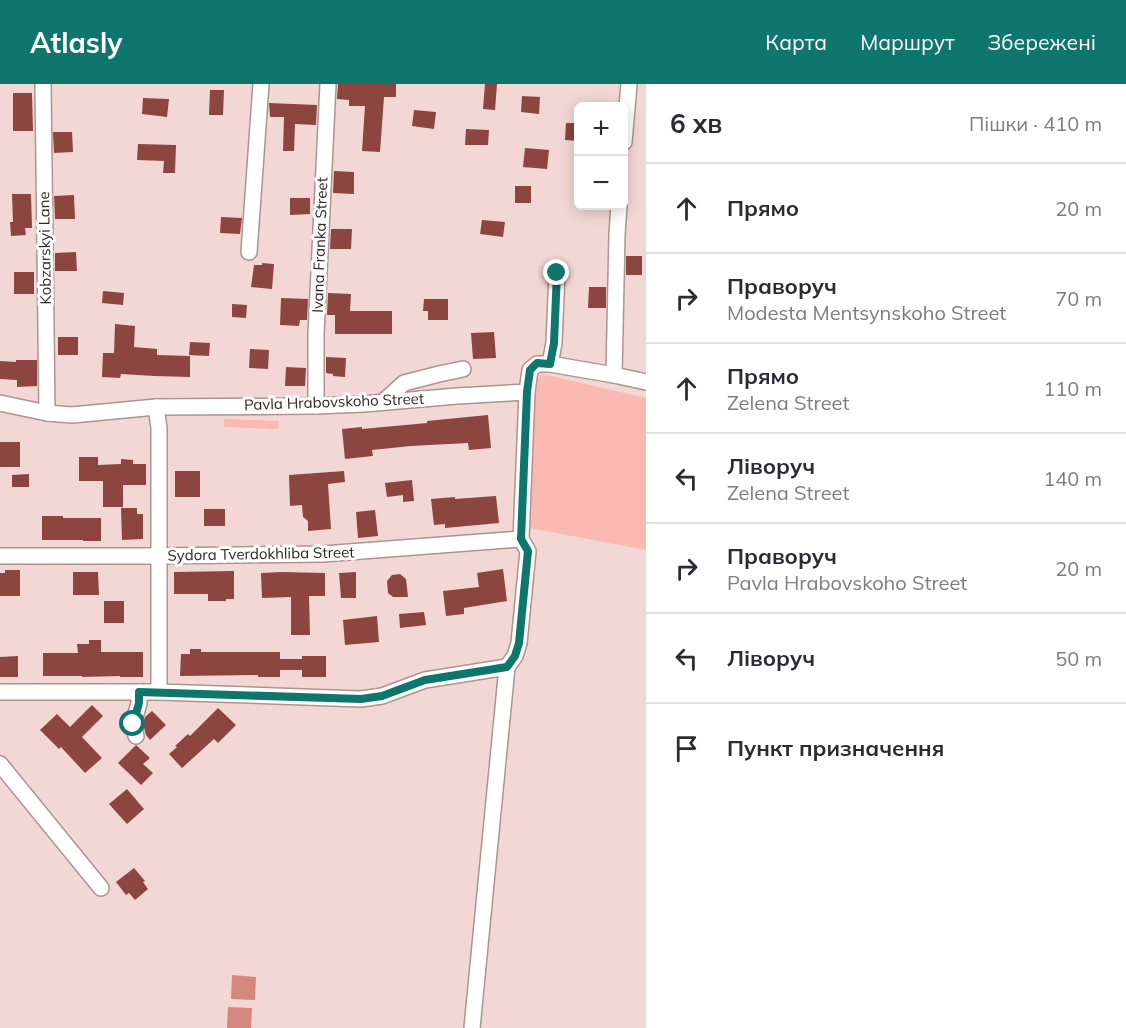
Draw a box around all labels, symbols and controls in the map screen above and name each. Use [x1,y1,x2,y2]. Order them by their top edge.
text: Atlasly [30,25,122,60]
text: Карта [765,29,827,55]
text: Маршрут [860,29,955,55]
text: Збережені [988,29,1096,55]
map controls [574,102,628,210]
button: + [574,102,628,156]
text: 6 хв [670,107,722,140]
text: Пішки · 410 m [969,111,1102,136]
button: − [574,156,628,210]
street label: Ivana Franka Street [308,177,331,313]
street label: Kobzarskyi Lane [34,191,55,305]
icon: ahead [670,192,703,225]
text: Прямо [727,194,799,222]
text: 20 m [1055,196,1102,221]
route end [543,259,569,285]
text: Праворуч [727,272,837,300]
icon: right [670,282,703,315]
text: 70 m [1055,286,1102,311]
text: Modesta Mentsynskoho Street [727,300,1006,325]
text: Прямо [727,362,799,390]
icon: ahead [670,372,703,405]
text: 110 m [1043,376,1102,401]
street label: Pavla Hrabovskoho Street [244,389,424,414]
text: Zelena Street [727,390,849,415]
text: Ліворуч [727,452,815,480]
icon: left [670,462,703,495]
text: 140 m [1043,466,1102,491]
text: Zelena Street [727,480,849,505]
street label: Sydora Tverdokhliba Street [167,542,355,565]
text: Праворуч [727,542,837,570]
icon: right [670,552,703,585]
text: 20 m [1055,556,1102,581]
text: Pavla Hrabovskoho Street [727,570,967,595]
icon: left [670,642,703,675]
text: Ліворуч [727,644,815,672]
text: 50 m [1055,646,1102,671]
route start [119,710,145,736]
icon: arrive [670,732,703,765]
text: Пункт призначення [727,734,944,762]

